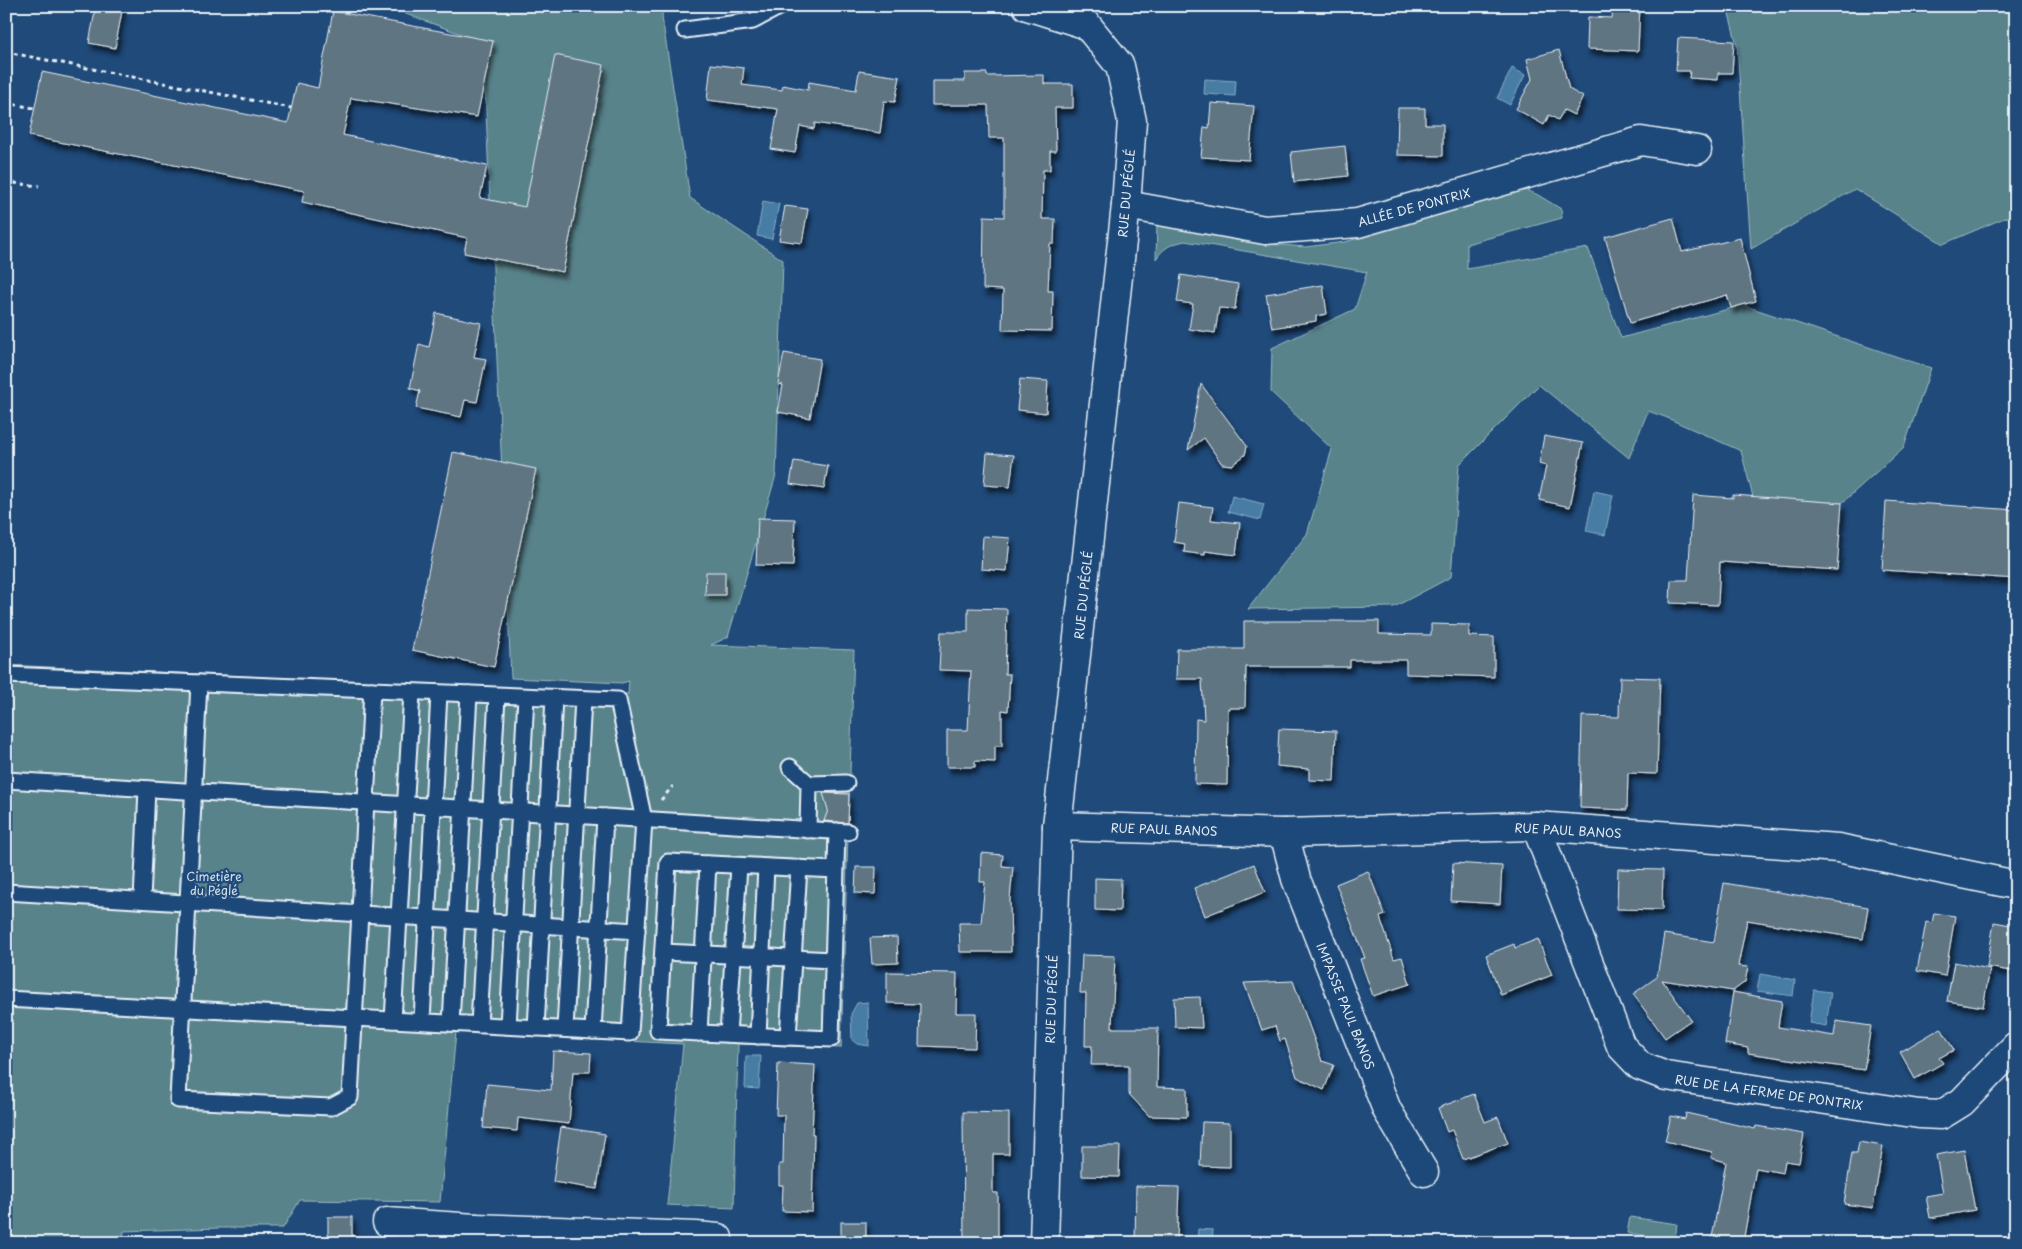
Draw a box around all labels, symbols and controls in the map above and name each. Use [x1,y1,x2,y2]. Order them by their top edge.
street label: RUE DU PÉGLÉ [1113,148,1139,238]
street label: ALLÉE DE PONTRIX [1356,183,1473,231]
street label: RUE DU PÉGLÉ [1069,550,1097,640]
street label: RUE PAUL BANOS [1110,818,1218,840]
street label: RUE PAUL BANOS [1514,818,1622,842]
park label: Cimetière du Péglé [186,867,242,899]
street label: IMPASSE PAUL BANOS [1312,940,1380,1072]
street label: RUE DU PÉGLÉ [1040,954,1062,1044]
street label: RUE DE LA FERME DE PONTRIX [1674,1070,1864,1114]

